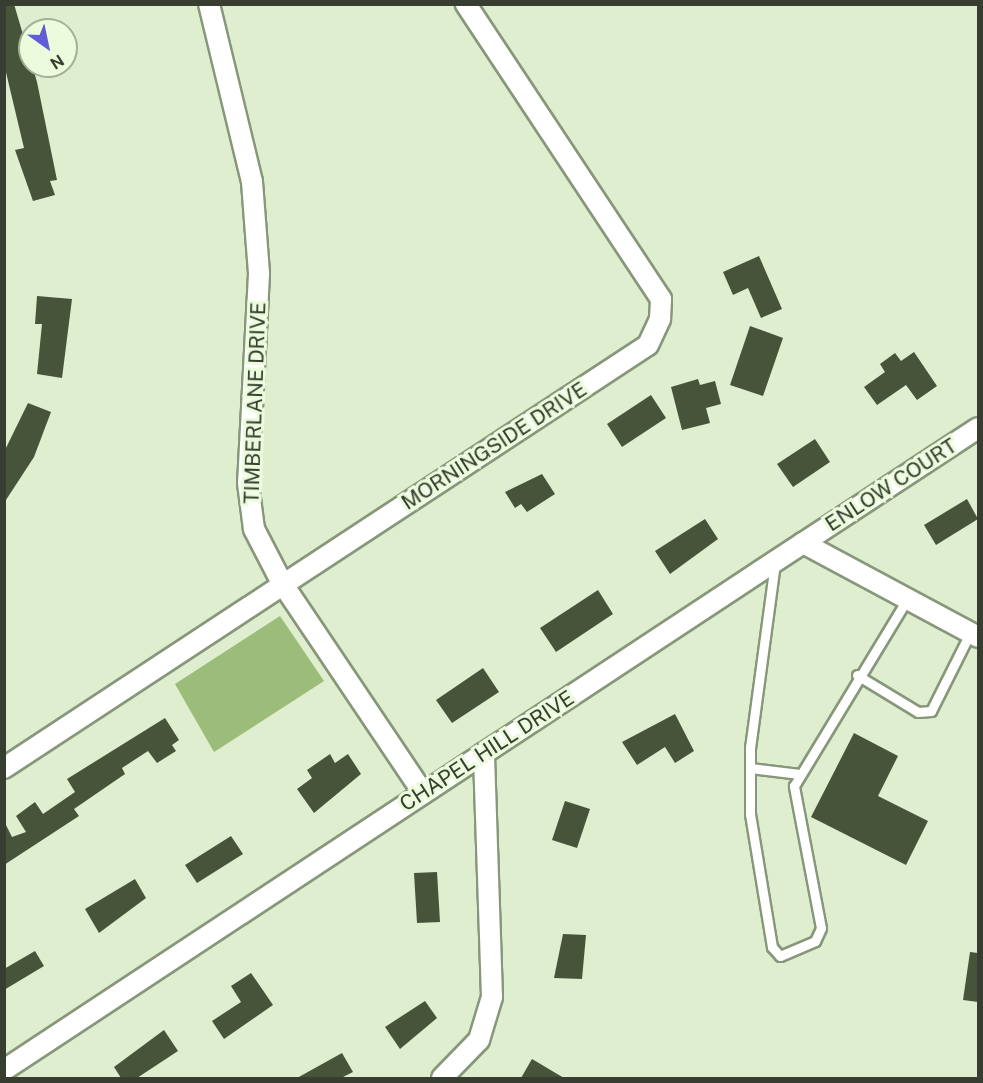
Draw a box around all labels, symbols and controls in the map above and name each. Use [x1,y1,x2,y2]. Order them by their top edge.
north arrow [18,18,78,78]
text: N [47,50,67,73]
street label: TIMBERLANE DRIVE [239,302,271,504]
street label: MORNINGSIDE DRIVE [397,377,591,515]
street label: ENLOW COURT [821,433,961,537]
street label: CHAPEL HILL DRIVE [395,685,579,817]

